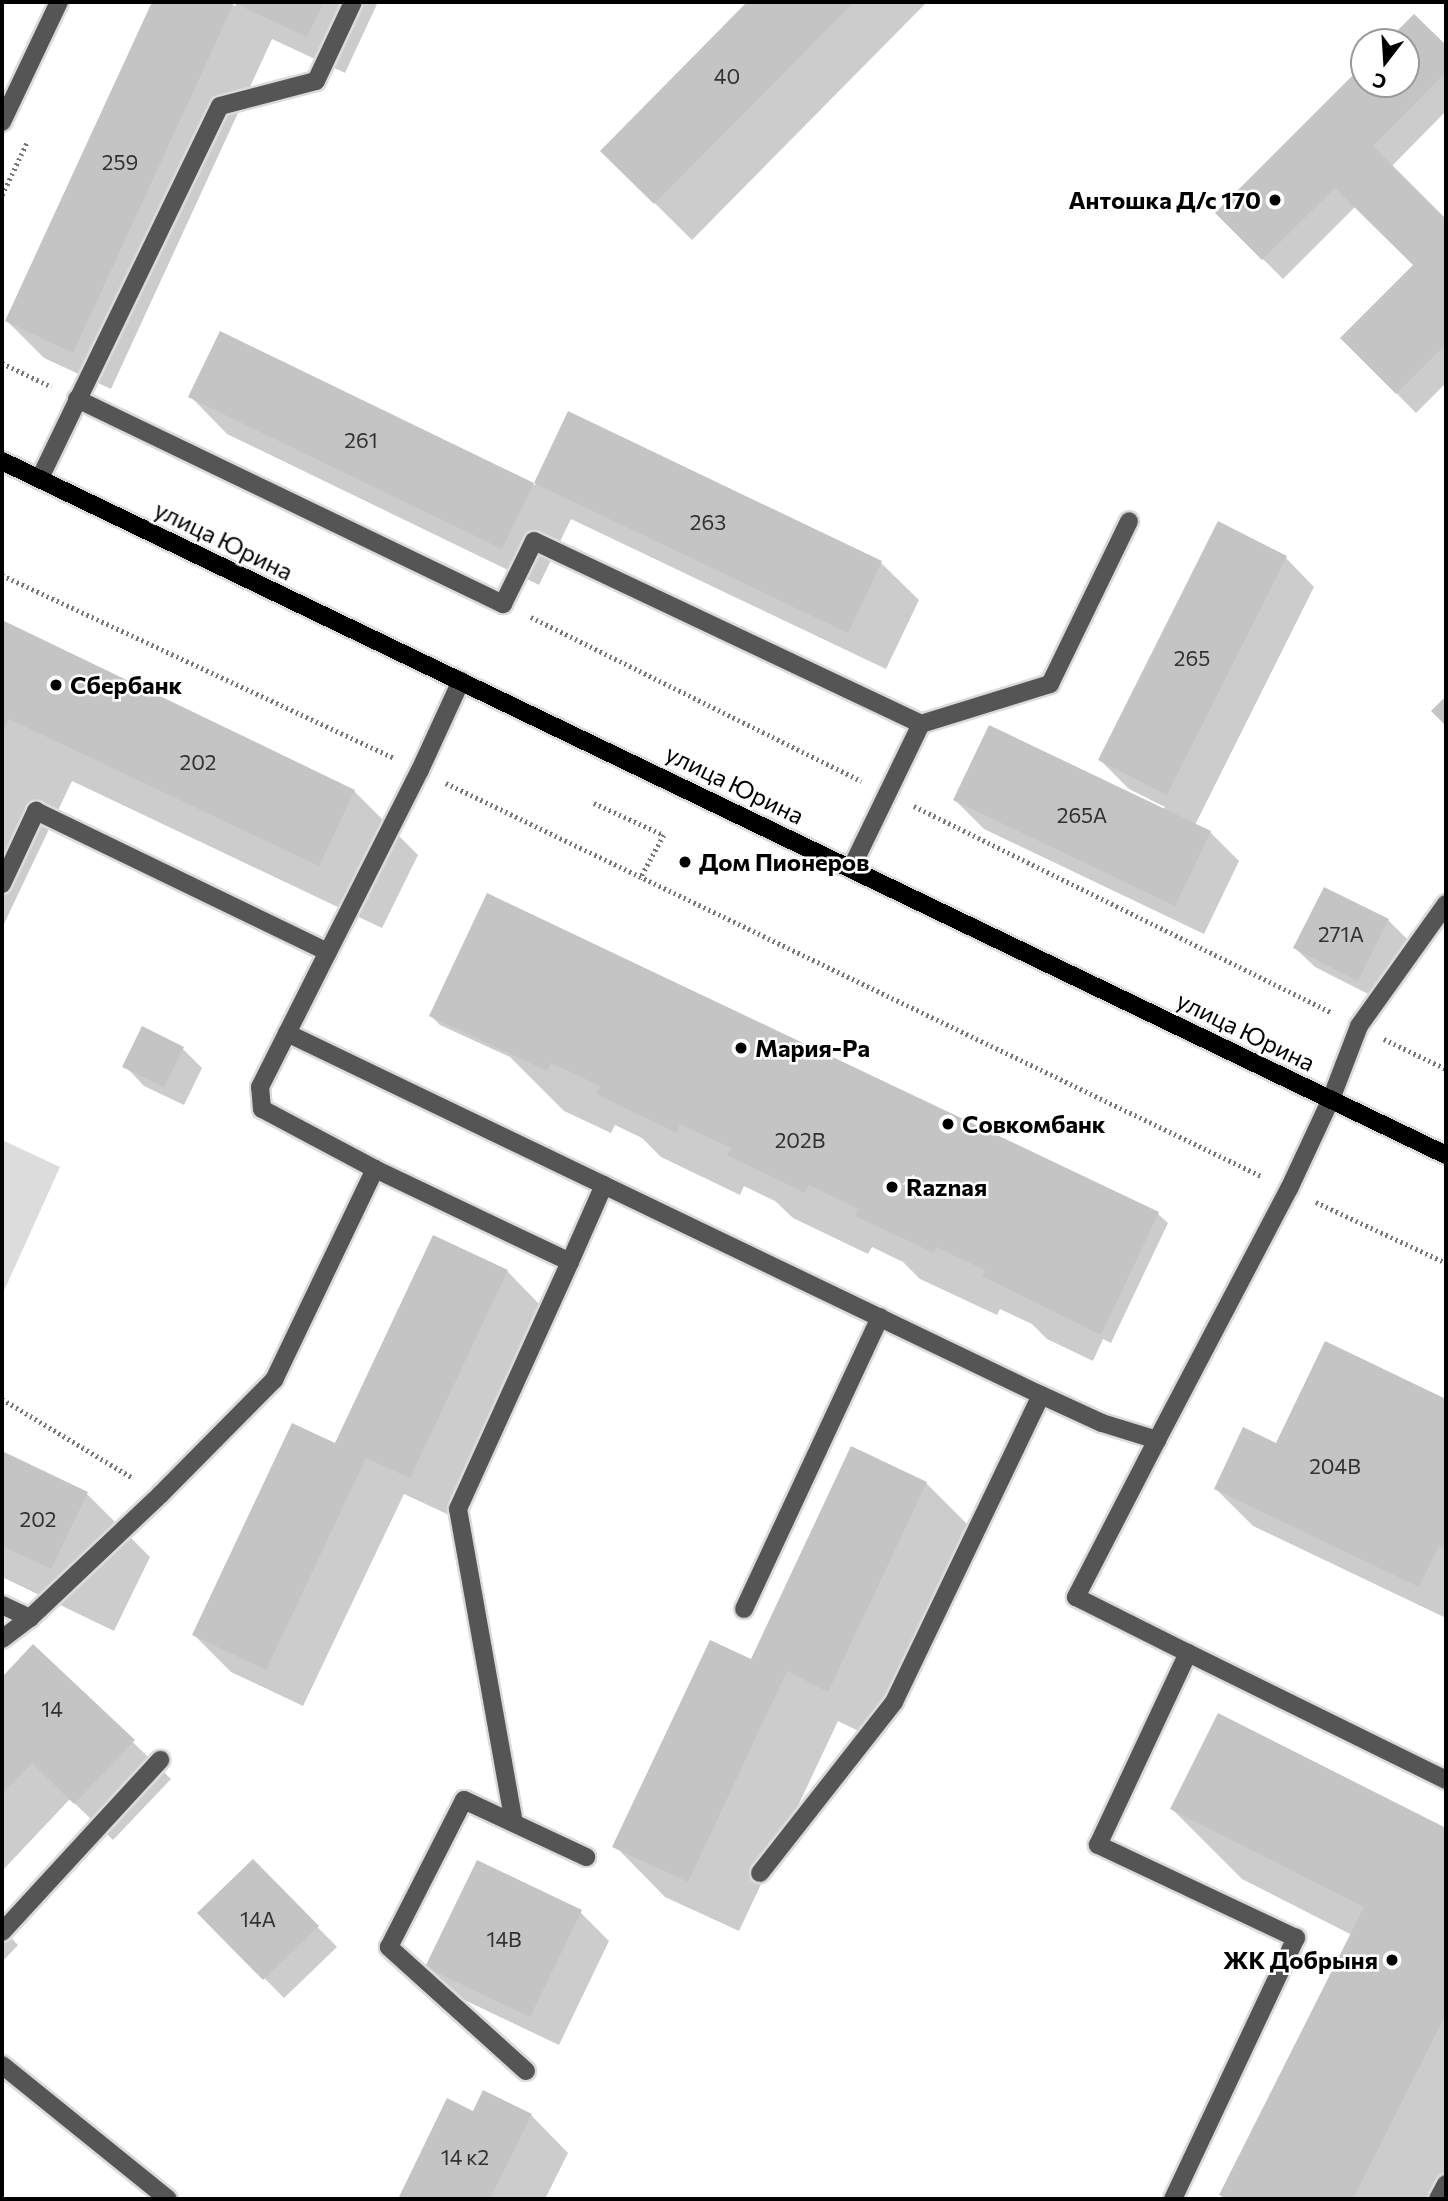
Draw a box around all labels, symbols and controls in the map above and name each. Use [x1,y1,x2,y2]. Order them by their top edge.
north arrow [1350,28,1420,98]
house number: 40 [714,63,740,89]
text: С [1370,69,1389,95]
house number: 259 [102,149,138,175]
place label: Антошка Д/с 170 [1068,186,1261,214]
marker: Антошка Д/с 170 [1267,192,1283,208]
house number: 261 [344,427,378,453]
street label: улица Юрина [150,494,298,586]
house number: 263 [690,509,726,535]
house number: 265 [1174,645,1210,671]
place label: Сбербанк [70,671,182,699]
marker: Сбербанк [48,677,64,693]
street label: улица Юрина [661,738,809,830]
house number: 202 [180,749,216,775]
house number: 265А [1057,802,1107,828]
place label: Дом Пионеров [699,848,869,876]
marker: Дом Пионеров [677,854,693,870]
house number: 271А [1318,921,1364,947]
street label: улица Юрина [1172,985,1320,1077]
place label: Мария-Ра [755,1034,870,1062]
marker: Мария-Ра [733,1040,749,1056]
place label: Совкомбанк [962,1110,1105,1138]
marker: Совкомбанк [940,1116,956,1132]
house number: 202В [775,1127,825,1153]
place label: Raznaя [906,1173,987,1201]
marker: Raznaя [884,1179,900,1195]
house number: 204В [1309,1453,1361,1479]
house number: 202 [20,1506,56,1532]
house number: 14 [41,1696,63,1722]
house number: 14А [240,1906,276,1932]
house number: 14В [486,1926,522,1952]
place label: ЖК Добрыня [1223,1946,1378,1974]
marker: ЖК Добрыня [1384,1952,1400,1968]
house number: 14 к2 [441,2144,489,2170]

